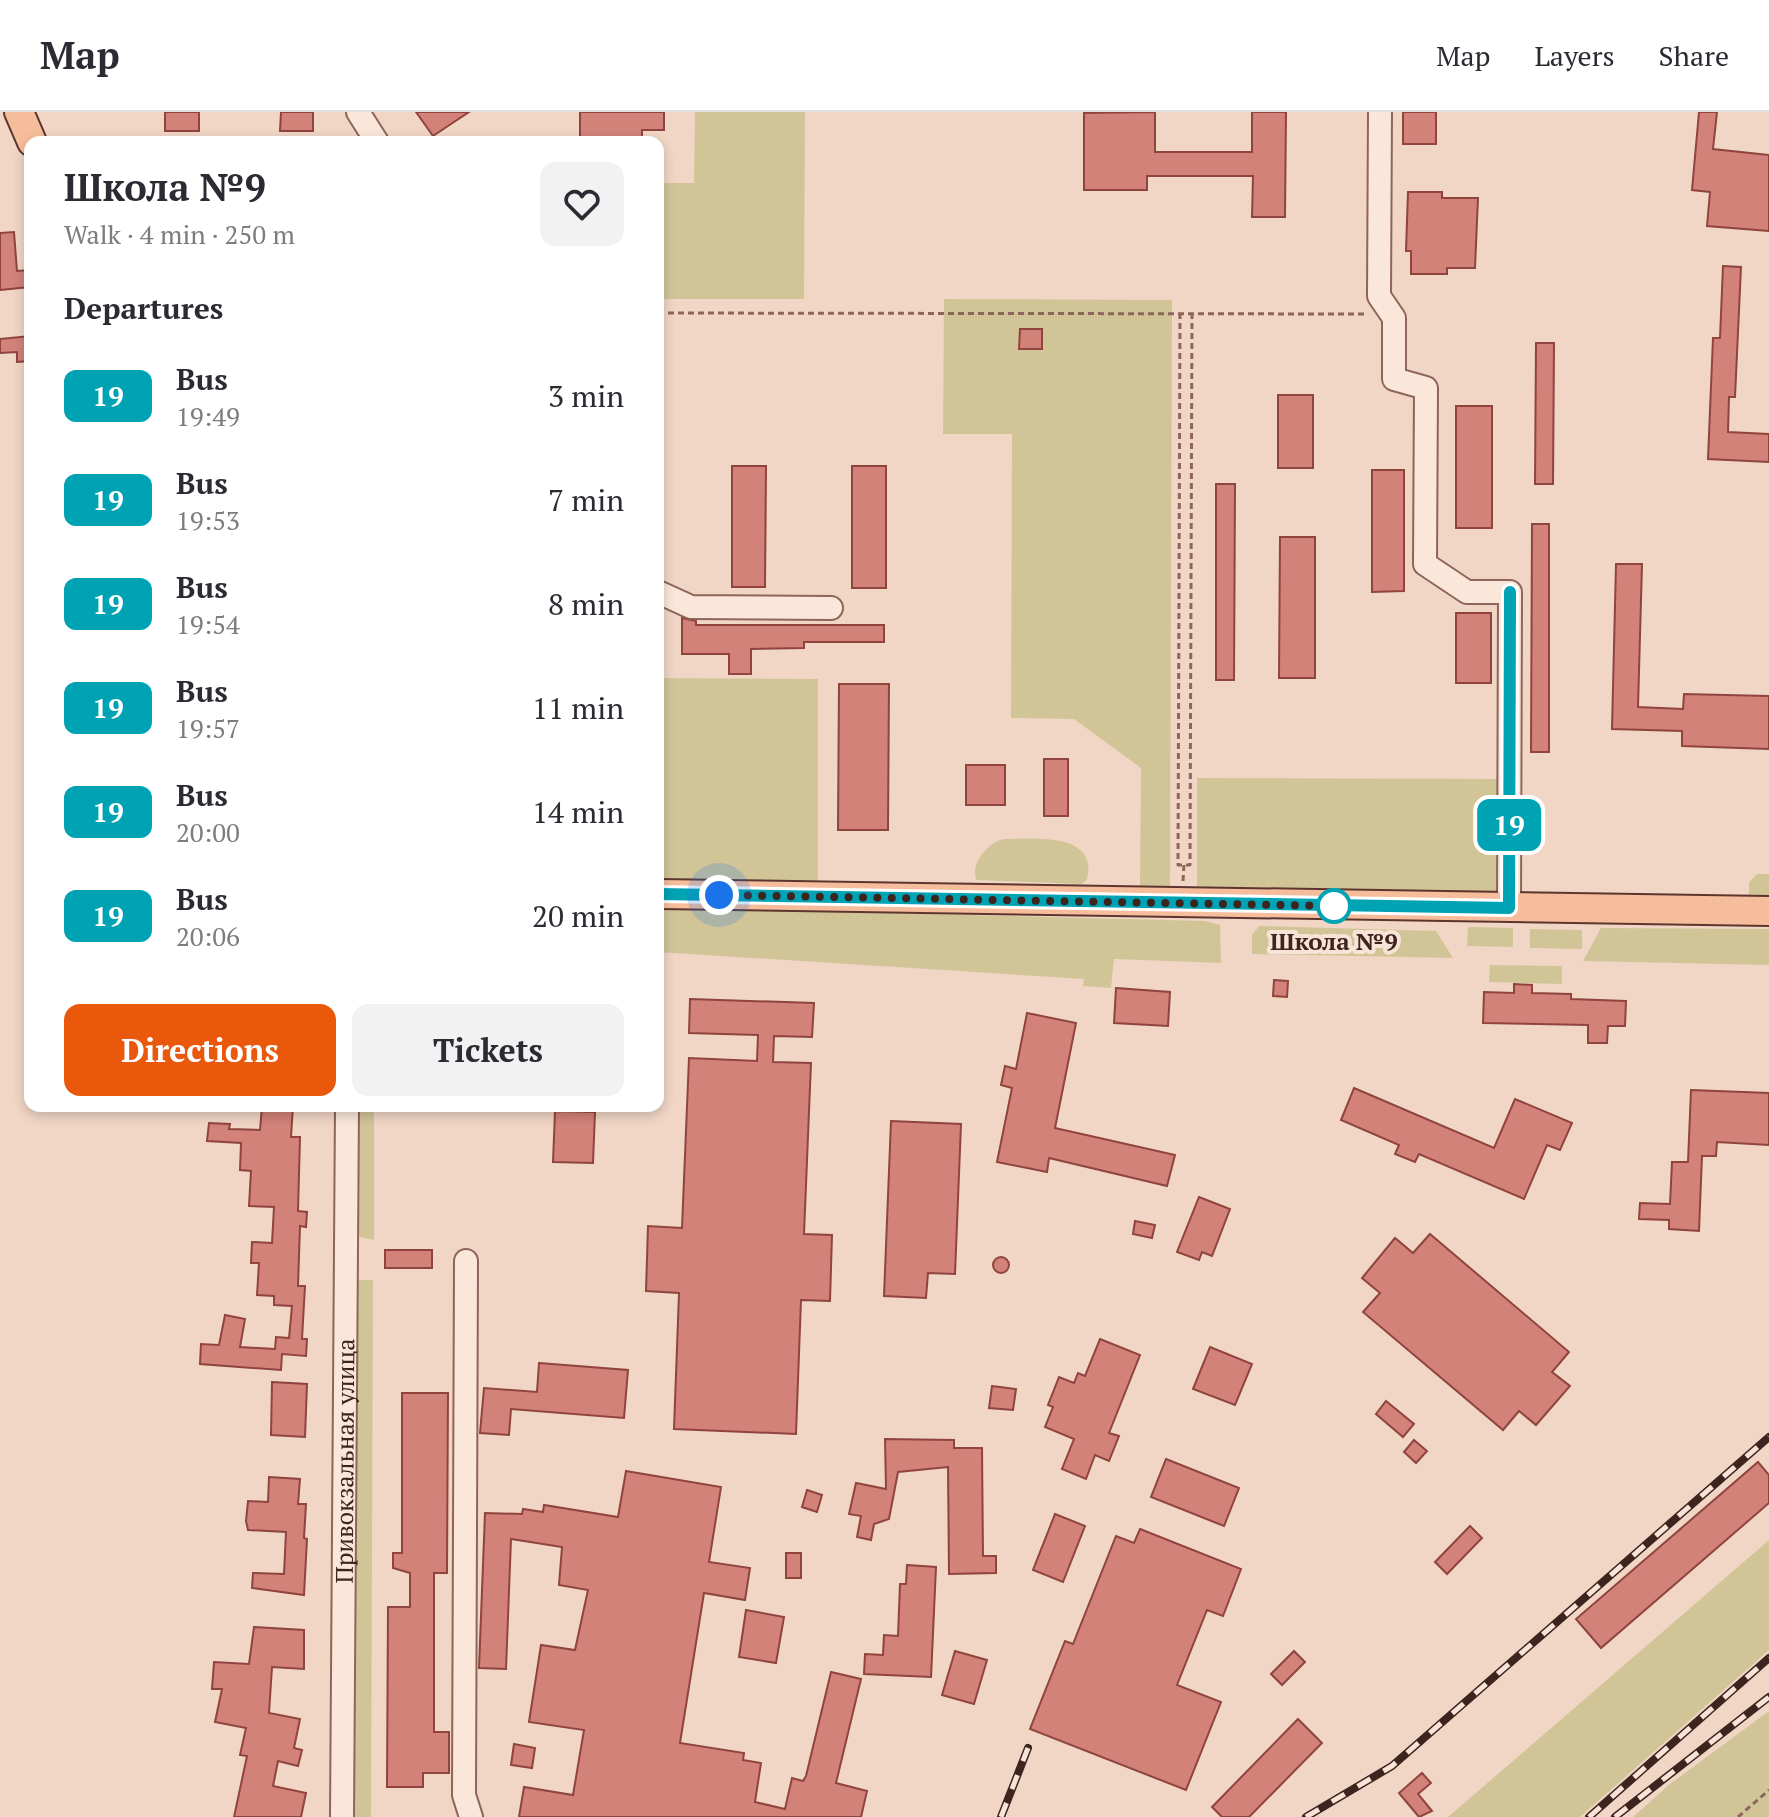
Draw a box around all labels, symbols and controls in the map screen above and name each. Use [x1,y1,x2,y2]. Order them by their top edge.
text: Map [40,30,120,80]
text: Map [1436,37,1490,74]
text: Layers [1534,37,1615,74]
text: Share [1659,37,1729,74]
text: Школа №9 [64,162,266,212]
button: heart [540,162,624,246]
text: Walk · 4 min · 250 m [64,217,295,251]
text: Departures [64,288,223,328]
text: Bus [176,359,228,399]
text: 3 min [548,376,624,416]
text: 19 [92,377,124,414]
text: 19:49 [176,399,240,433]
text: Bus [176,463,228,503]
text: 7 min [548,480,624,520]
text: 19 [92,481,124,518]
text: 19:53 [176,503,240,537]
text: Bus [176,567,228,607]
text: 8 min [548,584,624,624]
text: 19 [92,585,124,622]
text: 19:54 [176,607,240,641]
text: Bus [176,671,228,711]
text: 11 min [532,688,624,728]
text: 19 [92,689,124,726]
text: 19:57 [176,711,240,745]
text: Bus [176,775,228,815]
text: 14 min [532,792,624,832]
text: 19 [92,793,124,830]
line badge: 19 [1473,799,1545,851]
text: 19 [1493,806,1525,843]
text: 20:00 [176,815,240,849]
your location [699,875,739,915]
text: Bus [176,879,228,919]
marker: Школа №9 [1317,889,1351,923]
text: 20 min [532,896,624,936]
text: 19 [92,897,124,934]
text: 20:06 [176,919,240,953]
place label: Школа №9 [1270,925,1398,957]
button: Directions [64,1004,336,1096]
button: Tickets [352,1004,624,1096]
street label: Привокзальная улица [328,1338,361,1584]

